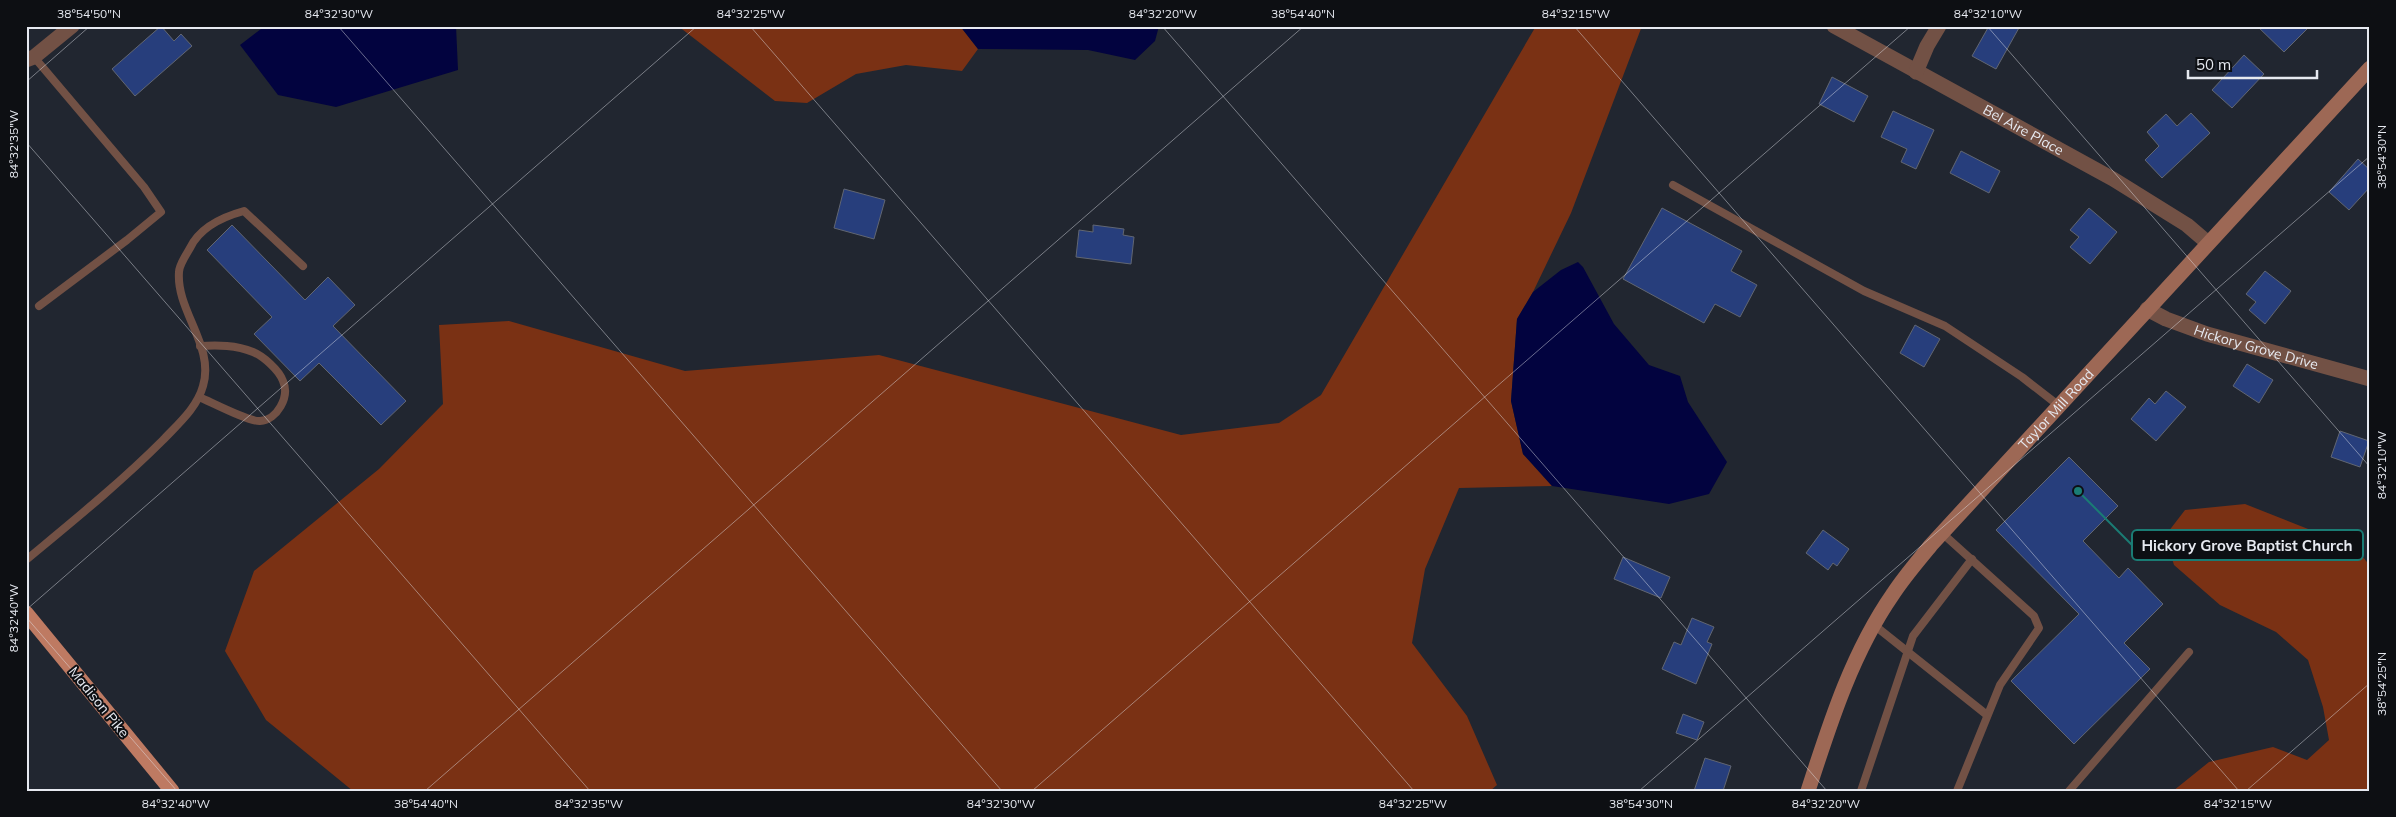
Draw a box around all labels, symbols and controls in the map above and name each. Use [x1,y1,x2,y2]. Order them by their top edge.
text: 38°54'50"N [57,6,121,21]
text: 84°32'30"W [305,6,373,21]
text: 84°32'25"W [717,6,785,21]
text: 84°32'20"W [1129,6,1197,21]
text: 38°54'40"N [1271,6,1335,21]
text: 84°32'15"W [1542,6,1610,21]
text: 84°32'10"W [1954,6,2022,21]
scale bar [2188,48,2317,80]
text: 50 m [2196,55,2231,74]
street label: Bel Aire Place [1980,100,2067,159]
text: 84°32'35"W [6,110,21,178]
text: 38°54'30"N [2374,125,2389,189]
street label: Hickory Grove Drive [2191,321,2320,373]
street label: Taylor Mill Road [2014,365,2098,453]
text: 84°32'10"W [2374,431,2389,499]
callout: Hickory Grove Baptist Church [2132,530,2363,560]
text: Hickory Grove Baptist Church [2142,536,2353,555]
text: 84°32'40"W [6,584,21,652]
text: 38°54'25"N [2374,652,2389,716]
street label: Madison Pike [65,663,133,741]
text: 84°32'40"W [142,796,210,811]
text: 38°54'40"N [394,796,458,811]
text: 84°32'35"W [555,796,623,811]
text: 84°32'30"W [967,796,1035,811]
text: 84°32'25"W [1379,796,1447,811]
text: 38°54'30"N [1609,796,1673,811]
text: 84°32'20"W [1792,796,1860,811]
text: 84°32'15"W [2204,796,2272,811]

